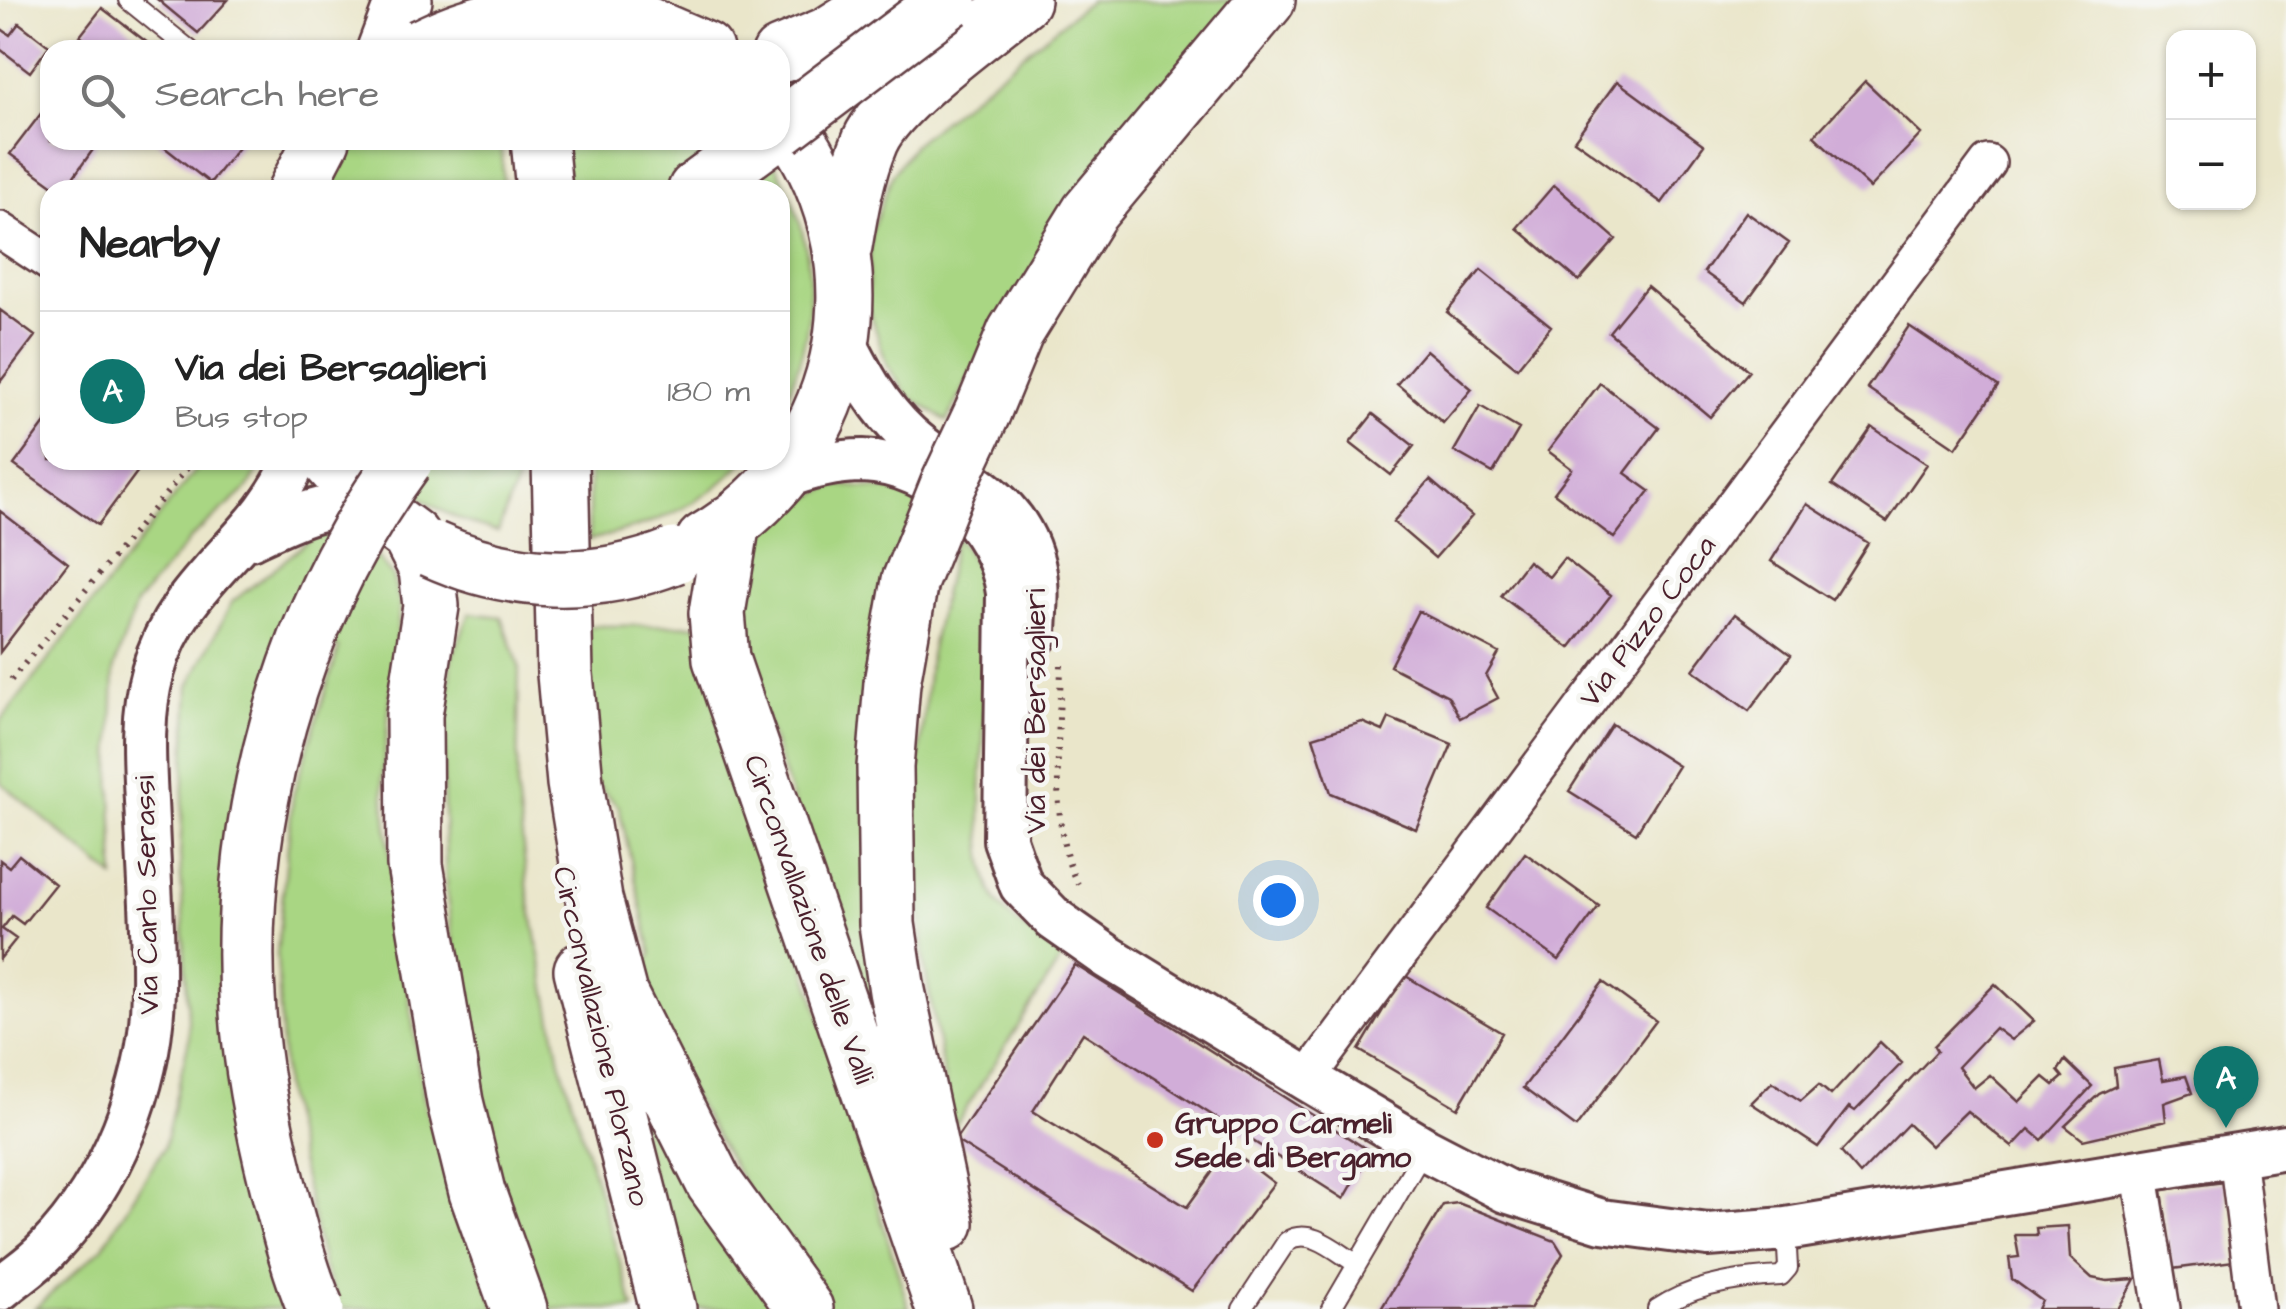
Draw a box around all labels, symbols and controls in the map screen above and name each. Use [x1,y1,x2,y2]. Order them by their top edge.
map controls [2166,30,2256,210]
button: + [2166,30,2256,120]
search box [40,40,790,150]
icon: search [75,68,130,123]
text: Search here [155,69,379,121]
button: − [2166,120,2256,210]
text: Nearby [80,216,220,274]
text: Via dei Bersaglieri [175,343,486,395]
text: A [102,369,123,414]
text: 180 m [667,369,750,414]
text: Bus stop [175,395,308,440]
street label: Via Pizzo Coca [1569,527,1726,716]
street label: Via dei Bersaglieri [1015,588,1058,834]
street label: Circonvallazione delle Valli [733,749,885,1090]
street label: Via Carlo Serassi [124,775,170,1015]
street label: Circonvallazione Plorzano [541,862,661,1210]
your location [1253,875,1304,926]
pin: A [2194,1046,2258,1128]
place label: Gruppo Carmeli Sede di Bergamo [1174,1103,1411,1181]
marker: Gruppo Carmeli Sede di Bergamo [1144,1129,1166,1151]

